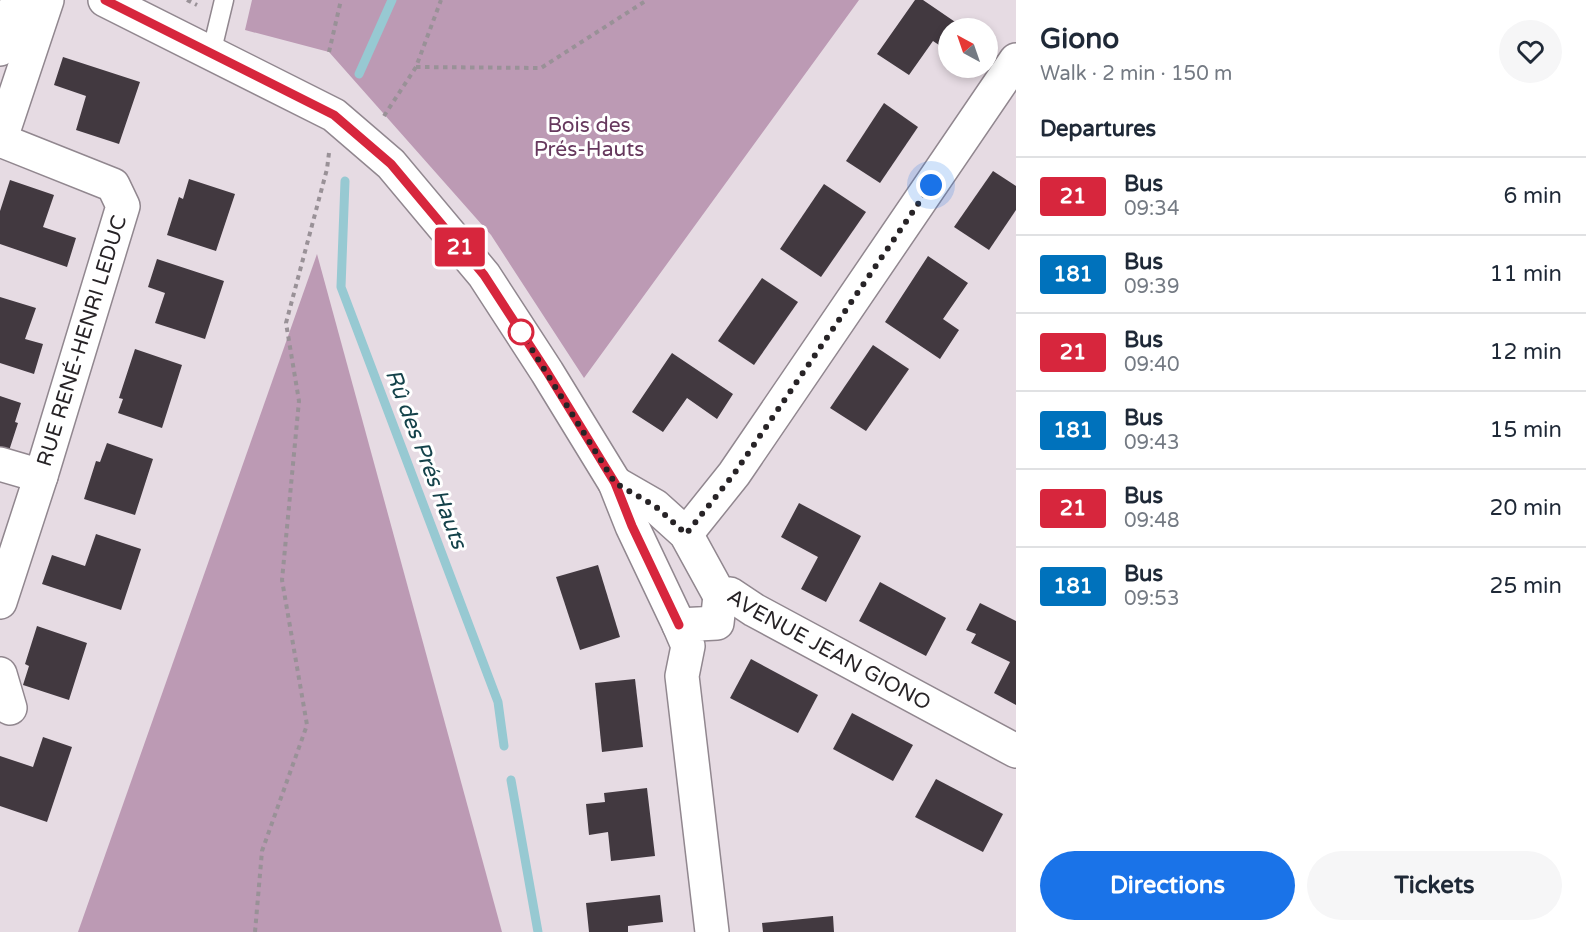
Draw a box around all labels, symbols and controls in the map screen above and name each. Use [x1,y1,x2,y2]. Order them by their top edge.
north arrow [938,18,998,78]
map controls [938,18,998,78]
button: heart [1499,20,1562,83]
text: Giono [1040,22,1119,56]
text: Walk · 2 min · 150 m [1040,62,1232,86]
park label: Bois des Prés-Hauts [534,113,644,162]
text: Departures [1040,116,1156,142]
your location [916,170,946,200]
text: Bus [1124,171,1163,197]
text: 6 min [1503,183,1562,209]
text: 21 [1060,184,1086,209]
text: 09:34 [1124,197,1179,221]
street label: RUE RENÉ-HENRI LEDUC [32,212,132,470]
line badge: 21 [433,228,487,266]
text: 21 [447,235,473,260]
text: Bus [1124,249,1163,275]
text: 11 min [1490,261,1562,287]
text: 181 [1053,262,1093,287]
text: 09:39 [1124,275,1179,299]
unlabelled marker [508,319,534,345]
text: Bus [1124,327,1163,353]
text: 12 min [1490,339,1562,365]
text: 21 [1060,340,1086,365]
text: 09:40 [1124,353,1179,377]
water label: Rû des Prés Hauts [380,366,473,554]
text: Bus [1124,405,1163,431]
text: 15 min [1490,417,1562,443]
text: 181 [1053,418,1093,443]
text: 09:43 [1124,431,1179,455]
text: Bus [1124,483,1163,509]
text: 20 min [1490,495,1562,521]
text: 21 [1060,496,1086,521]
text: 09:48 [1124,509,1179,533]
text: Bus [1124,561,1163,587]
text: 25 min [1490,573,1562,599]
text: 181 [1053,574,1093,599]
street label: AVENUE JEAN GIONO [723,583,935,715]
text: 09:53 [1124,587,1179,611]
button: Directions [1040,851,1295,920]
button: Tickets [1307,851,1562,920]

